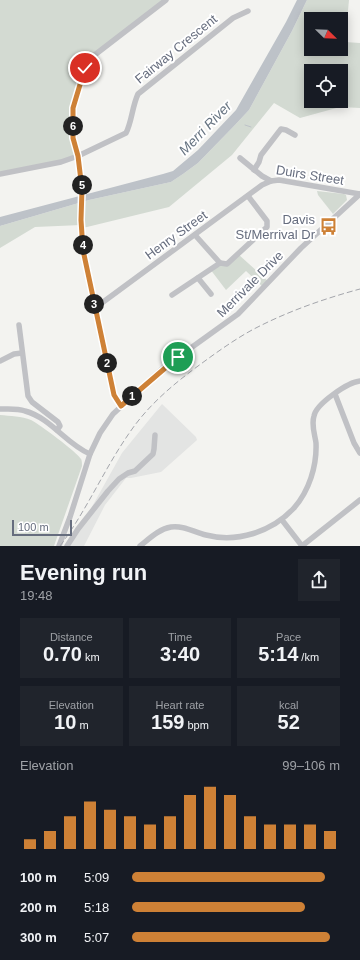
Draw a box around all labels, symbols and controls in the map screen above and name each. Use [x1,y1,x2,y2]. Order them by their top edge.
street label: Fairway Crescent [132,11,220,87]
north arrow [304,12,348,56]
map controls [304,12,348,108]
pin [68,51,102,85]
icon: check [74,57,96,79]
button: locate [304,64,348,108]
water label: Merri River [175,97,235,158]
pin: 6 [63,116,83,136]
text: 6 [70,120,76,132]
street label: Duirs Street [275,162,345,188]
pin: 5 [72,175,92,195]
text: 5 [79,179,85,191]
street label: Henry Street [142,207,210,263]
place label: Davis St/Merrival Dr [236,212,316,242]
bus stop icon: Davis St/Merrival Dr [318,216,338,236]
pin: 4 [73,235,93,255]
text: 4 [80,239,86,251]
street label: Merrivale Drive [214,248,286,320]
pin: 3 [84,294,104,314]
text: 3 [91,298,97,310]
pin [161,340,195,374]
icon: arrive [167,346,189,368]
pin: 2 [97,353,117,373]
text: 2 [104,357,110,369]
pin: 1 [122,386,142,406]
text: 1 [129,390,135,402]
scale bar [12,518,72,537]
text: 100 m [18,521,49,533]
button: share [298,559,340,601]
text: Evening run [20,560,147,585]
text: 19:48 [20,588,53,603]
text: Distance [50,631,93,643]
text: Time [168,631,192,643]
text: Pace [276,631,301,643]
text: 0.70 [43,643,82,665]
text: 3:40 [160,643,200,665]
text: 5:14 [258,643,298,665]
text: km [82,651,100,663]
text: /km [298,651,319,663]
text: Elevation [49,699,94,711]
text: Heart rate [156,699,204,711]
text: kcal [279,699,298,711]
text: 10 [54,711,76,733]
text: 159 [151,711,184,733]
text: 52 [278,711,300,733]
text: m [76,719,89,731]
text: bpm [184,719,209,731]
text: Elevation [20,758,73,773]
text: 99–106 m [282,758,340,773]
text: 100 m [20,870,57,885]
text: 5:09 [84,870,109,885]
text: 200 m [20,900,57,915]
text: 5:18 [84,900,109,915]
text: 300 m [20,930,57,945]
text: 5:07 [84,930,109,945]

